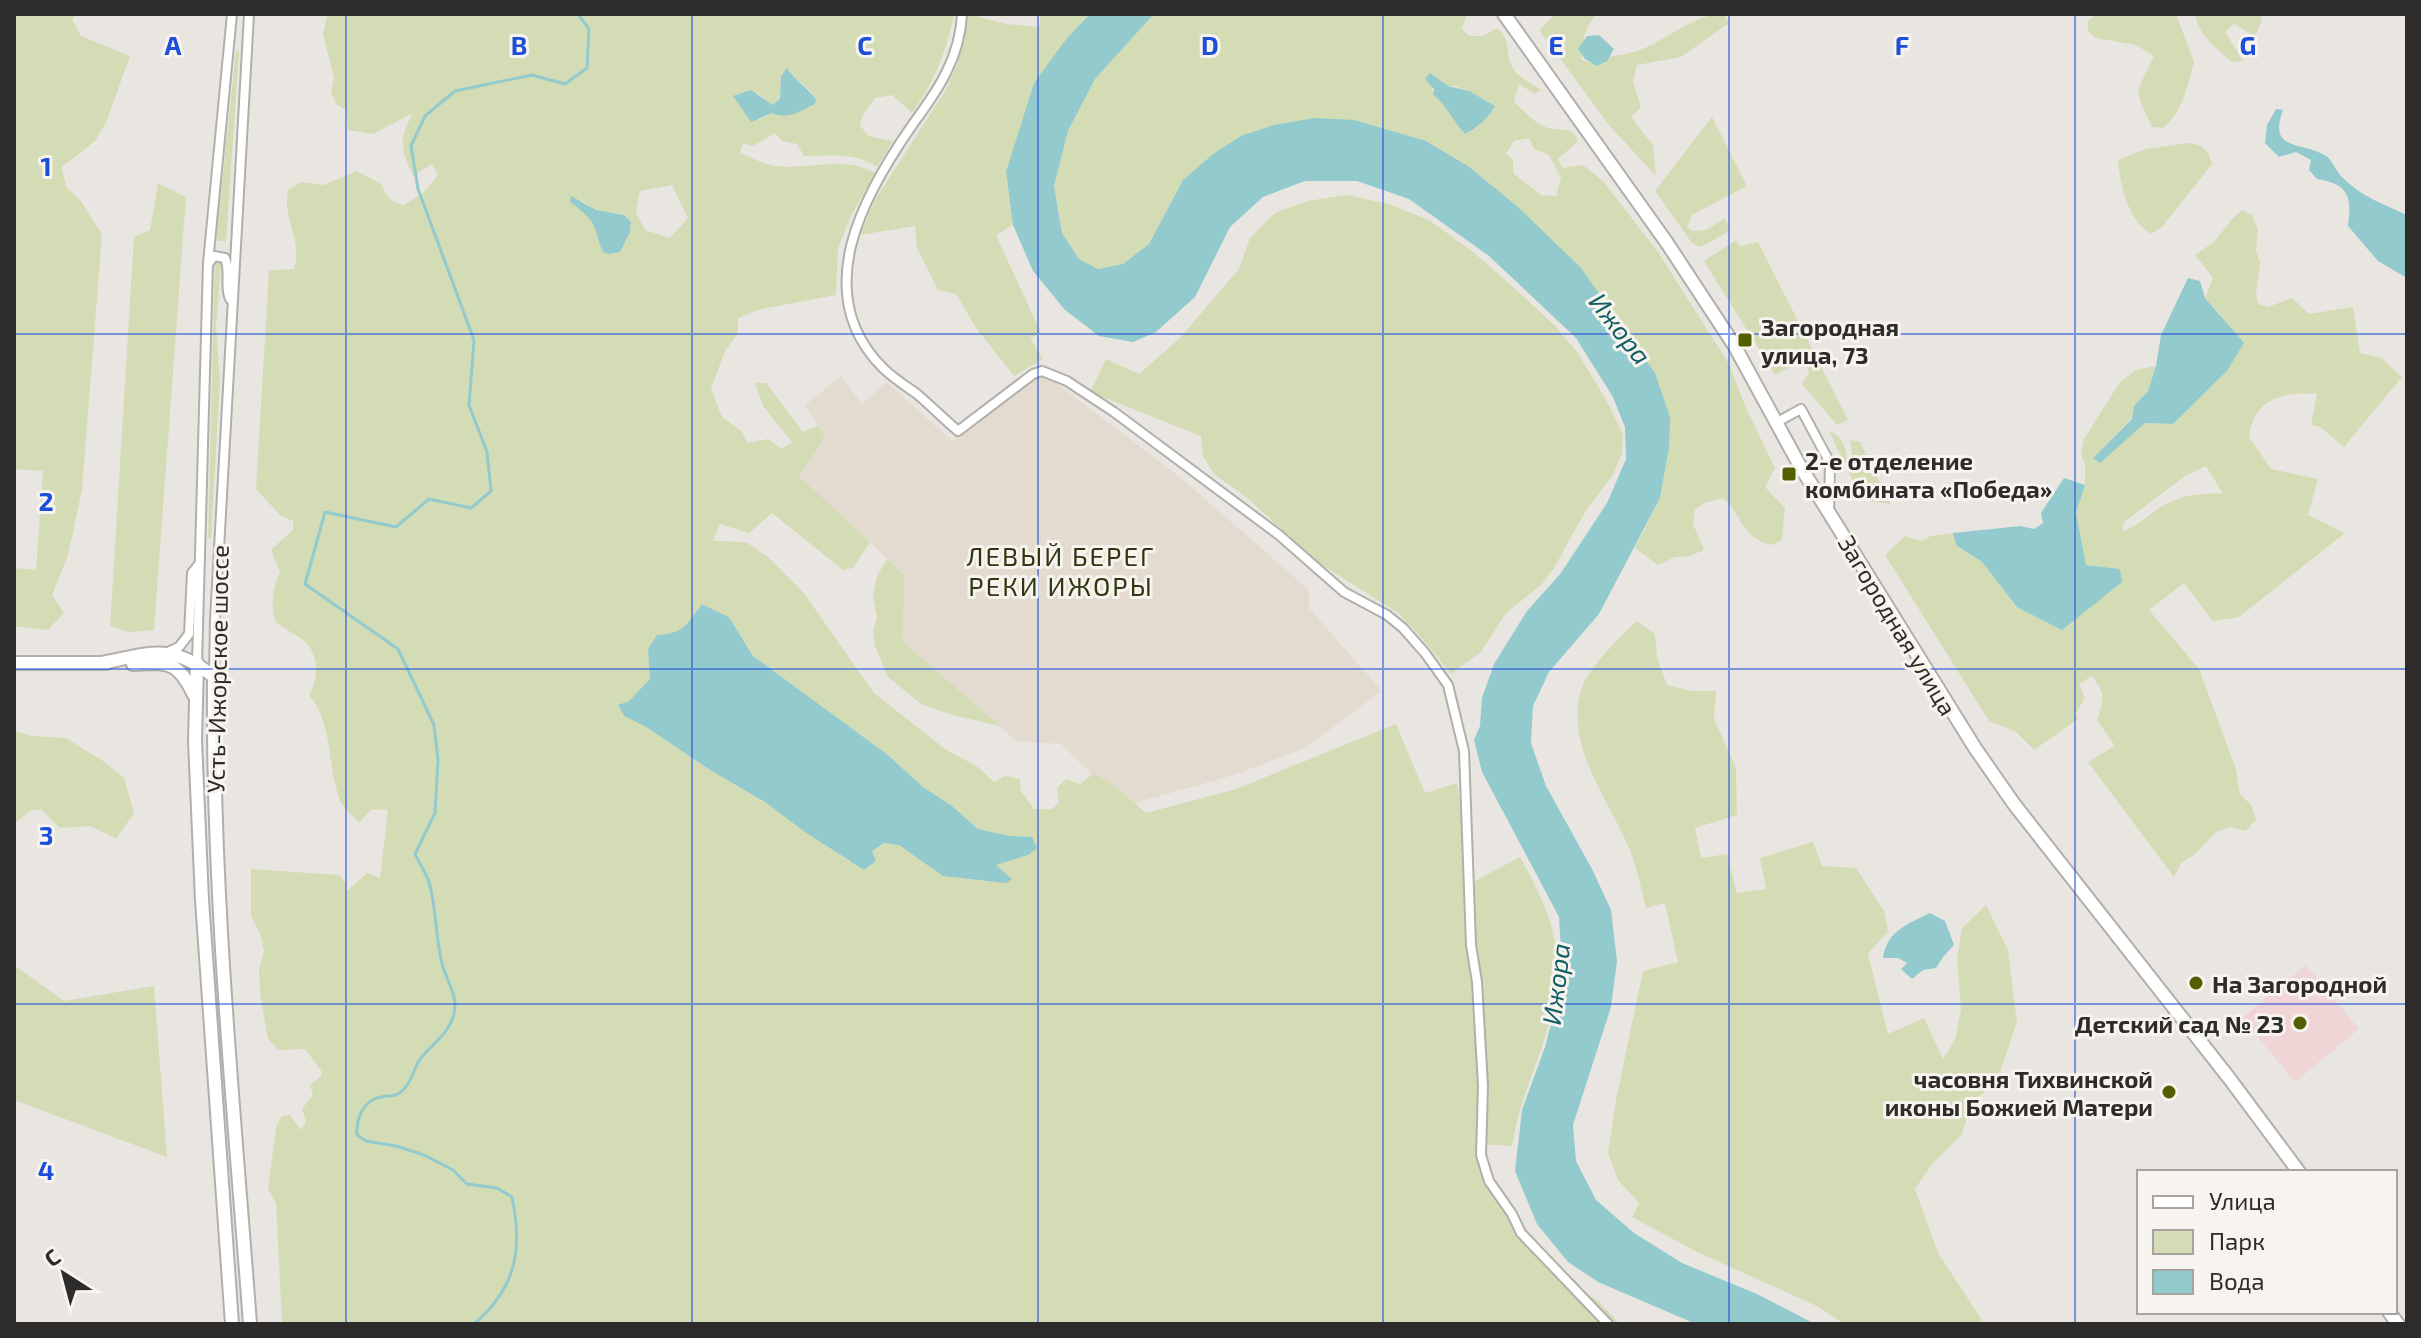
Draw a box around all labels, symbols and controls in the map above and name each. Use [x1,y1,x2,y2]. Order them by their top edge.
text: A [165,29,182,60]
text: B [511,29,527,60]
text: C [857,29,873,60]
text: D [1201,29,1219,60]
text: E [1548,29,1564,60]
text: F [1895,29,1909,60]
text: G [2240,29,2256,60]
text: 1 [40,150,52,181]
water label: Ижора [1583,286,1659,370]
place label: Загородная улица, 73 [1761,312,1899,369]
marker: Загородная улица, 73 [1736,331,1754,349]
place label: 2-е отделение комбината «Победа» [1805,446,2052,503]
marker: 2-е отделение комбината «Победа» [1780,465,1798,483]
text: 2 [38,485,54,516]
street label: Загородная улица [1832,530,1963,721]
district label: ЛЕВЫЙ БЕРЕГ РЕКИ ИЖОРЫ [967,540,1155,601]
street label: Усть-Ижорское шоссе [200,545,234,793]
text: 3 [39,819,53,850]
water label: Ижора [1535,941,1575,1027]
place label: На Загородной [2212,969,2387,998]
marker: На Загородной [2187,974,2205,992]
place label: Детский сад № 23 [2075,1009,2284,1038]
marker: Детский сад № 23 [2291,1014,2309,1032]
place label: часовня Тихвинской иконы Божией Матери [1885,1064,2153,1121]
marker: часовня Тихвинской иконы Божией Матери [2160,1083,2178,1101]
text: 4 [38,1154,54,1185]
legend [2137,1170,2397,1314]
text: Улица [2209,1186,2276,1215]
text: Парк [2209,1226,2265,1255]
north arrow [24,1234,104,1314]
text: С [39,1243,65,1271]
text: Вода [2209,1266,2265,1295]

